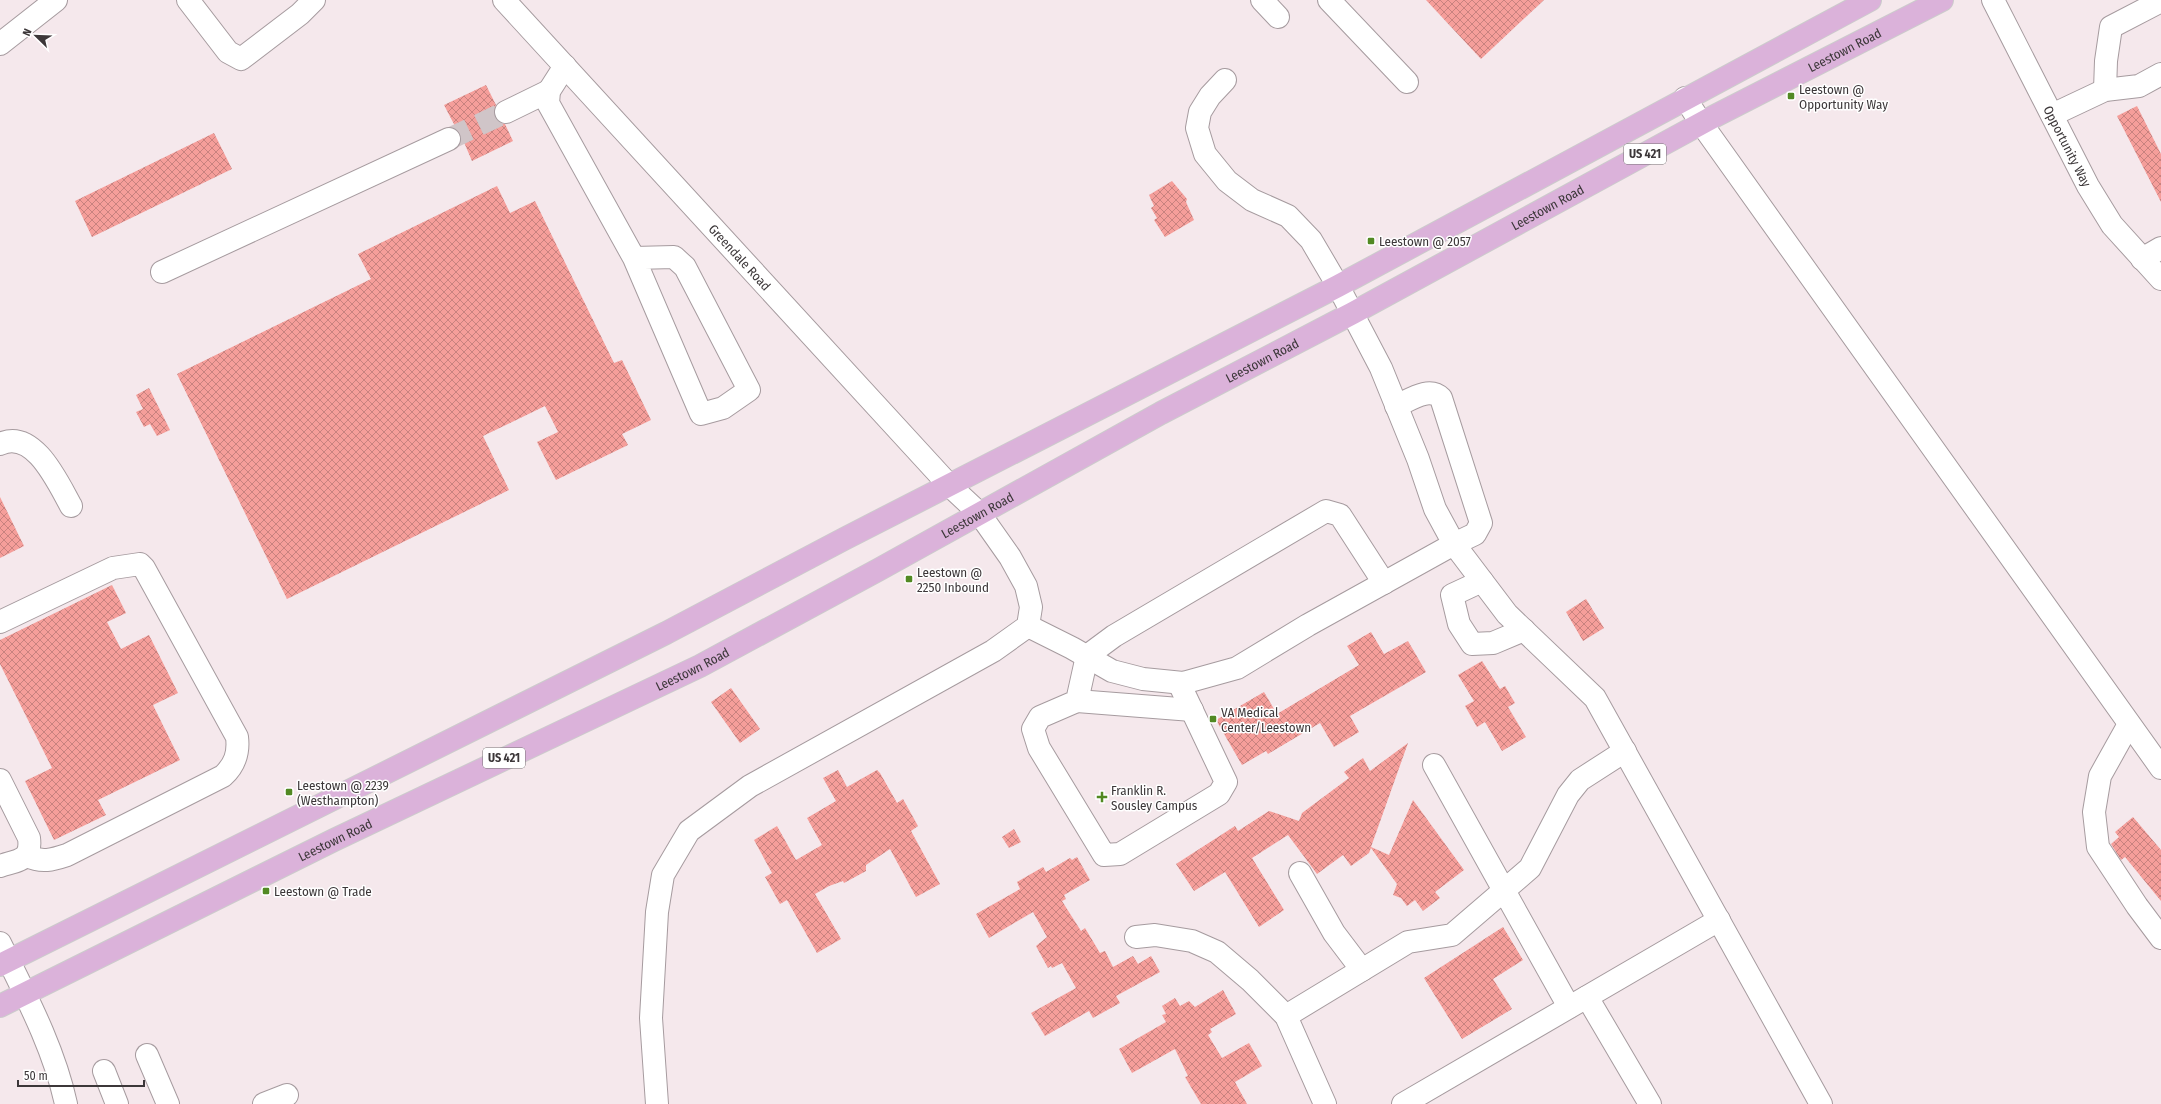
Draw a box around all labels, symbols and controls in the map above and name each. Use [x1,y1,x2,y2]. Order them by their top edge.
north arrow [16,16,56,56]
street label: Leestown Road [1805,25,1884,75]
text: N [20,27,35,38]
place label: Leestown @ Opportunity Way [1799,82,1888,112]
marker: Leestown @ Opportunity Way [1786,91,1796,101]
street label: Opportunity Way [2041,103,2095,189]
road number: US 421 [1624,144,1666,164]
street label: Leestown Road [1509,181,1586,233]
street label: Greendale Road [706,221,774,293]
place label: Leestown @ 2057 [1379,234,1471,249]
marker: Leestown @ 2057 [1366,236,1376,246]
street label: Leestown Road [1223,335,1301,386]
street label: Leestown Road [939,489,1016,541]
place label: Leestown @ 2250 Inbound [917,565,989,595]
marker: Leestown @ 2250 Inbound [904,574,914,584]
street label: Leestown Road [653,644,732,694]
place label: VA Medical Center/Leestown [1221,705,1311,735]
marker: VA Medical Center/Leestown [1208,714,1218,724]
road number: US 421 [483,748,525,768]
place label: Leestown @ 2239 (Westhampton) [297,778,389,808]
place label: Franklin R. Sousley Campus [1111,783,1198,813]
marker: Leestown @ 2239 (Westhampton) [284,787,294,797]
marker: Franklin R. Sousley Campus [1096,791,1108,803]
street label: Leestown Road [296,816,374,864]
place label: Leestown @ Trade [274,884,372,899]
marker: Leestown @ Trade [261,886,271,896]
scale bar [18,1062,144,1088]
text: 50 m [24,1069,48,1083]

